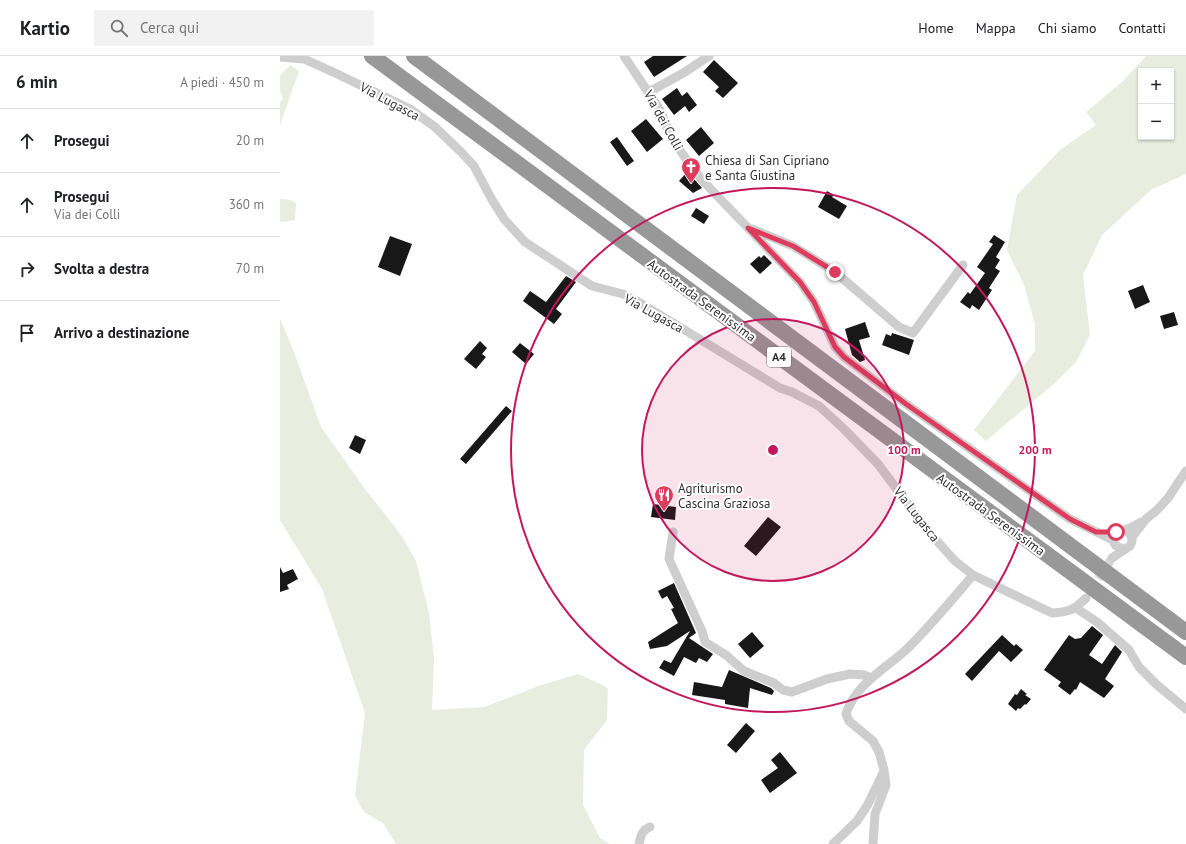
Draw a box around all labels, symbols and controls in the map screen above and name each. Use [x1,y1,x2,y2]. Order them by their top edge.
search box [94,10,374,46]
text: Kartio [20,16,70,40]
icon: search [108,17,130,39]
text: Cerca qui [140,18,199,37]
text: Home [918,19,954,37]
text: Mappa [976,19,1016,37]
text: Chi siamo [1038,19,1096,37]
text: Contatti [1118,19,1166,37]
map controls [1138,68,1174,140]
button: + [1138,68,1174,104]
text: 6 min [16,71,57,93]
text: A piedi · 450 m [180,74,264,91]
street label: Via Lugasca [356,78,423,124]
street label: Via dei Colli [640,86,687,153]
button: − [1138,104,1174,140]
icon: ahead [16,130,38,152]
text: Prosegui [54,131,110,150]
text: 20 m [236,132,264,149]
place label: Chiesa di San Cipriano e Santa Giustina [705,152,829,184]
church icon: Chiesa di San Cipriano e Santa Giustina [680,156,702,184]
text: Prosegui [54,187,110,206]
icon: ahead [16,194,38,216]
text: 360 m [229,196,264,213]
text: Via dei Colli [54,206,120,223]
street label: Autostrada Serenissima [644,255,759,346]
icon: right [16,258,38,280]
text: Svolta a destra [54,259,149,278]
text: 70 m [236,260,264,277]
route end [826,263,844,281]
street label: Via Lugasca [620,290,687,337]
icon: arrive [16,322,38,344]
text: Arrivo a destinazione [54,323,189,342]
road number: A4 [767,347,791,367]
text: 100 m [887,442,921,457]
text: 200 m [1018,442,1052,457]
centre of rings [766,443,780,457]
street label: Autostrada Serenissima [933,469,1048,560]
place label: Agriturismo Cascina Graziosa [678,480,771,512]
street label: Via Lugasca [889,482,943,545]
restaurant icon: Agriturismo Cascina Graziosa [653,484,675,512]
route start [1107,523,1125,541]

